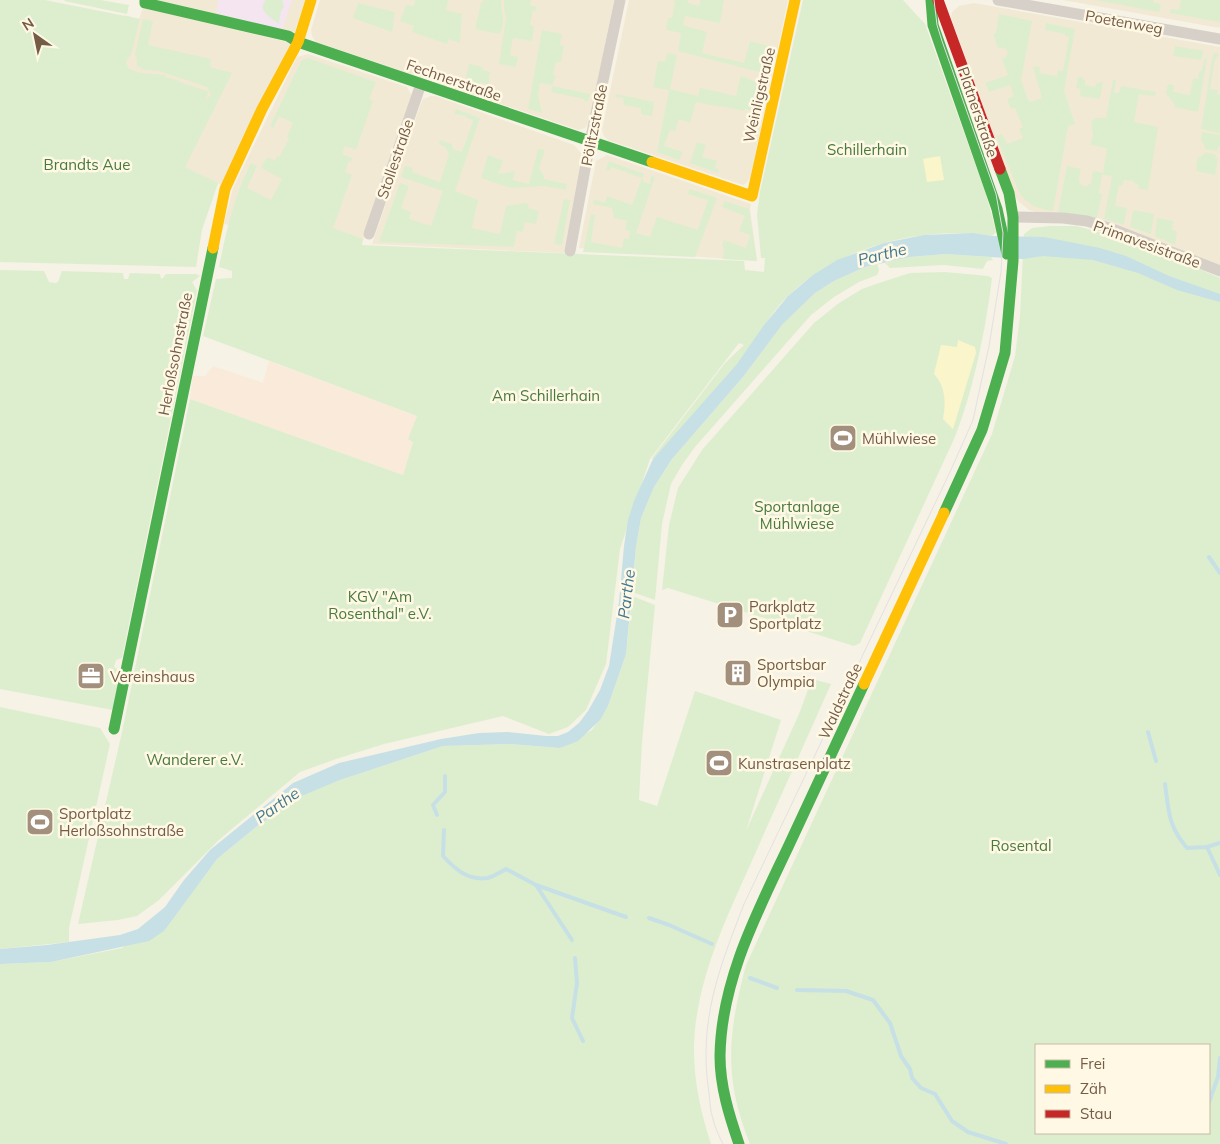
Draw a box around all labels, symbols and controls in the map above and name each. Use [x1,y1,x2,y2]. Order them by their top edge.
street label: Poetenweg [1084,6,1164,38]
north arrow [10,10,60,60]
text: N [19,14,37,35]
street label: Weinligstraße [739,46,779,144]
street label: Fechnerstraße [404,55,504,105]
street label: Platnerstraße [954,64,1002,160]
street label: Pölitzstraße [577,83,611,167]
street label: Stollestraße [373,117,417,201]
park label: Schillerhain [827,140,907,159]
park label: Brandts Aue [44,155,130,174]
street label: Primavesistraße [1091,216,1203,272]
water label: Parthe [856,238,909,270]
street label: Herloßsohnstraße [154,291,196,417]
park label: Am Schillerhain [492,386,600,405]
sports icon: Mühlwiese [828,423,858,453]
place label: Mühlwiese [862,429,936,448]
park label: Sportanlage Mühlwiese [754,497,840,533]
water label: Parthe [613,568,639,620]
park label: KGV "Am Rosenthal" e.V. [328,587,432,623]
place label: Parkplatz Sportplatz [749,597,822,633]
parking icon: Parkplatz Sportplatz [715,600,745,630]
place label: Sportsbar Olympia [757,655,826,691]
building icon: Sportsbar Olympia [723,658,753,688]
street label: Waldstraße [814,660,866,742]
office icon: Vereinshaus [76,661,106,691]
place label: Vereinshaus [110,667,195,686]
sports icon: Kunstrasenplatz [704,748,734,778]
park label: Wanderer e.V. [146,750,244,769]
place label: Kunstrasenplatz [738,754,851,773]
water label: Parthe [251,782,303,827]
place label: Sportplatz Herloßsohnstraße [59,804,184,840]
sports icon: Sportplatz Herloßsohnstraße [25,807,55,837]
park label: Rosental [991,836,1051,855]
legend [1035,1044,1210,1134]
text: Frei [1080,1054,1105,1073]
text: Zäh [1080,1079,1107,1098]
text: Stau [1080,1104,1112,1123]

